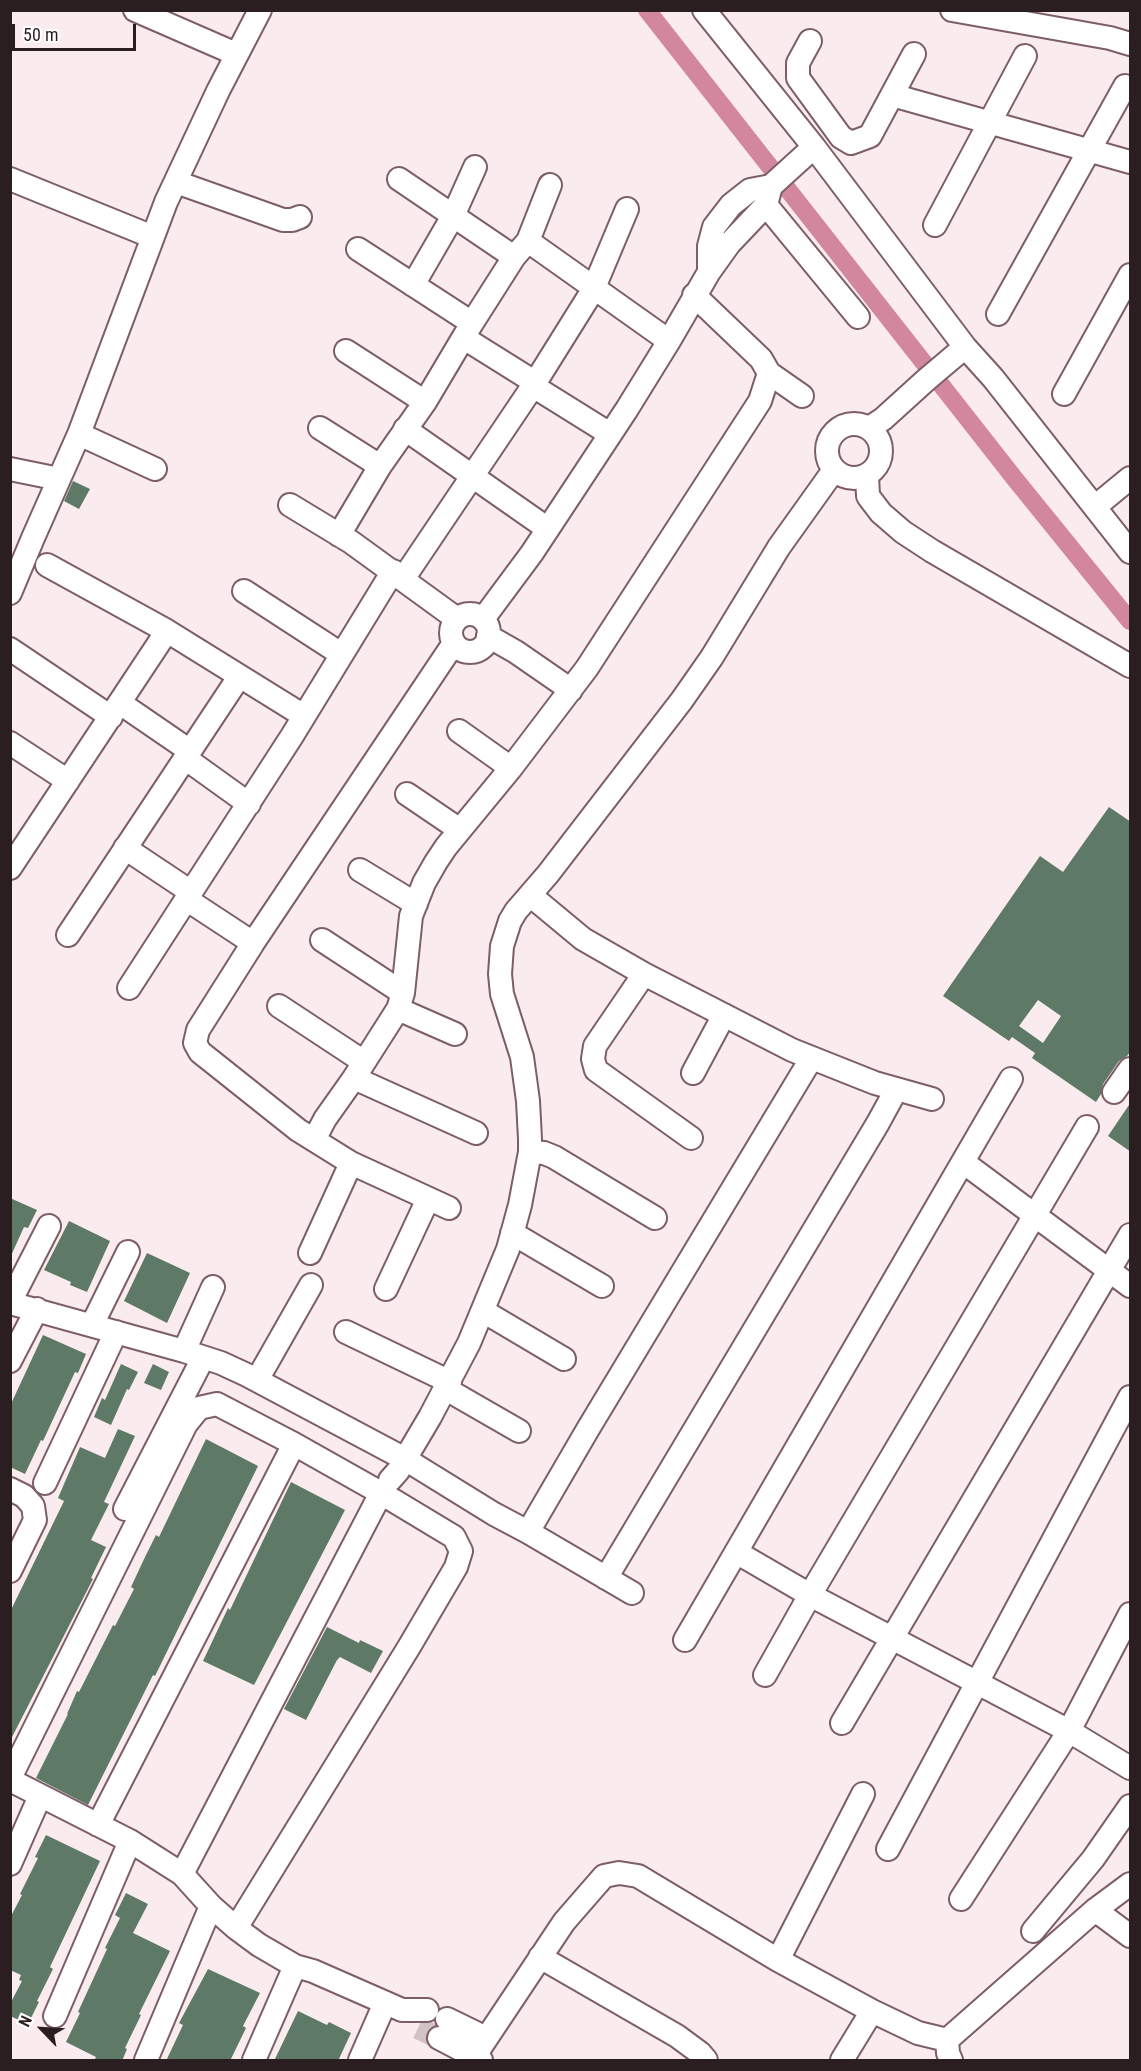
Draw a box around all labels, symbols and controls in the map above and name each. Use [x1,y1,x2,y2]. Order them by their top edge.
scale bar [15,12,140,50]
text: 50 m [23,24,58,45]
north arrow [12,1999,72,2059]
text: N [15,2013,36,2030]

